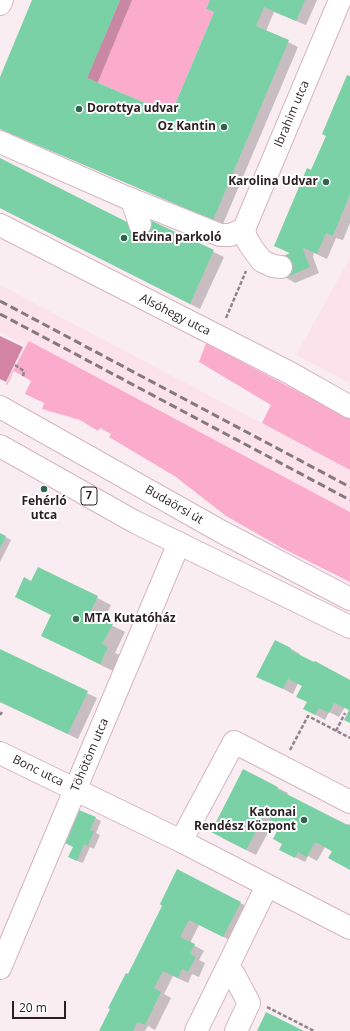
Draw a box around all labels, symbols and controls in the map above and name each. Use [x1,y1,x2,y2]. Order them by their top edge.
street label: Ibrahim utca [272,79,312,149]
place label: Dorottya udvar [87,102,179,116]
marker: Dorottya udvar [74,104,84,114]
place label: Oz Kantin [158,120,216,134]
marker: Oz Kantin [219,122,229,132]
place label: Karolina Udvar [228,175,318,189]
marker: Karolina Udvar [321,177,331,187]
place label: Edvina parkoló [132,231,221,245]
marker: Edvina parkoló [119,233,129,243]
street label: Alsóhegy utca [137,291,213,339]
street label: Budaörsi út [142,483,206,527]
marker: Fehérló utca [39,484,49,494]
road number: 7 [81,487,97,505]
place label: Fehérló utca [21,495,67,523]
place label: MTA Kutatóház [84,612,176,626]
marker: MTA Kutatóház [71,614,81,624]
street label: Töhötöm utca [68,716,112,794]
street label: Bonc utca [10,752,66,790]
place label: Katonai Rendész Központ [194,806,296,834]
marker: Katonai Rendész Központ [299,815,309,825]
scale bar [14,993,68,1019]
text: 20 m [19,999,47,1016]

